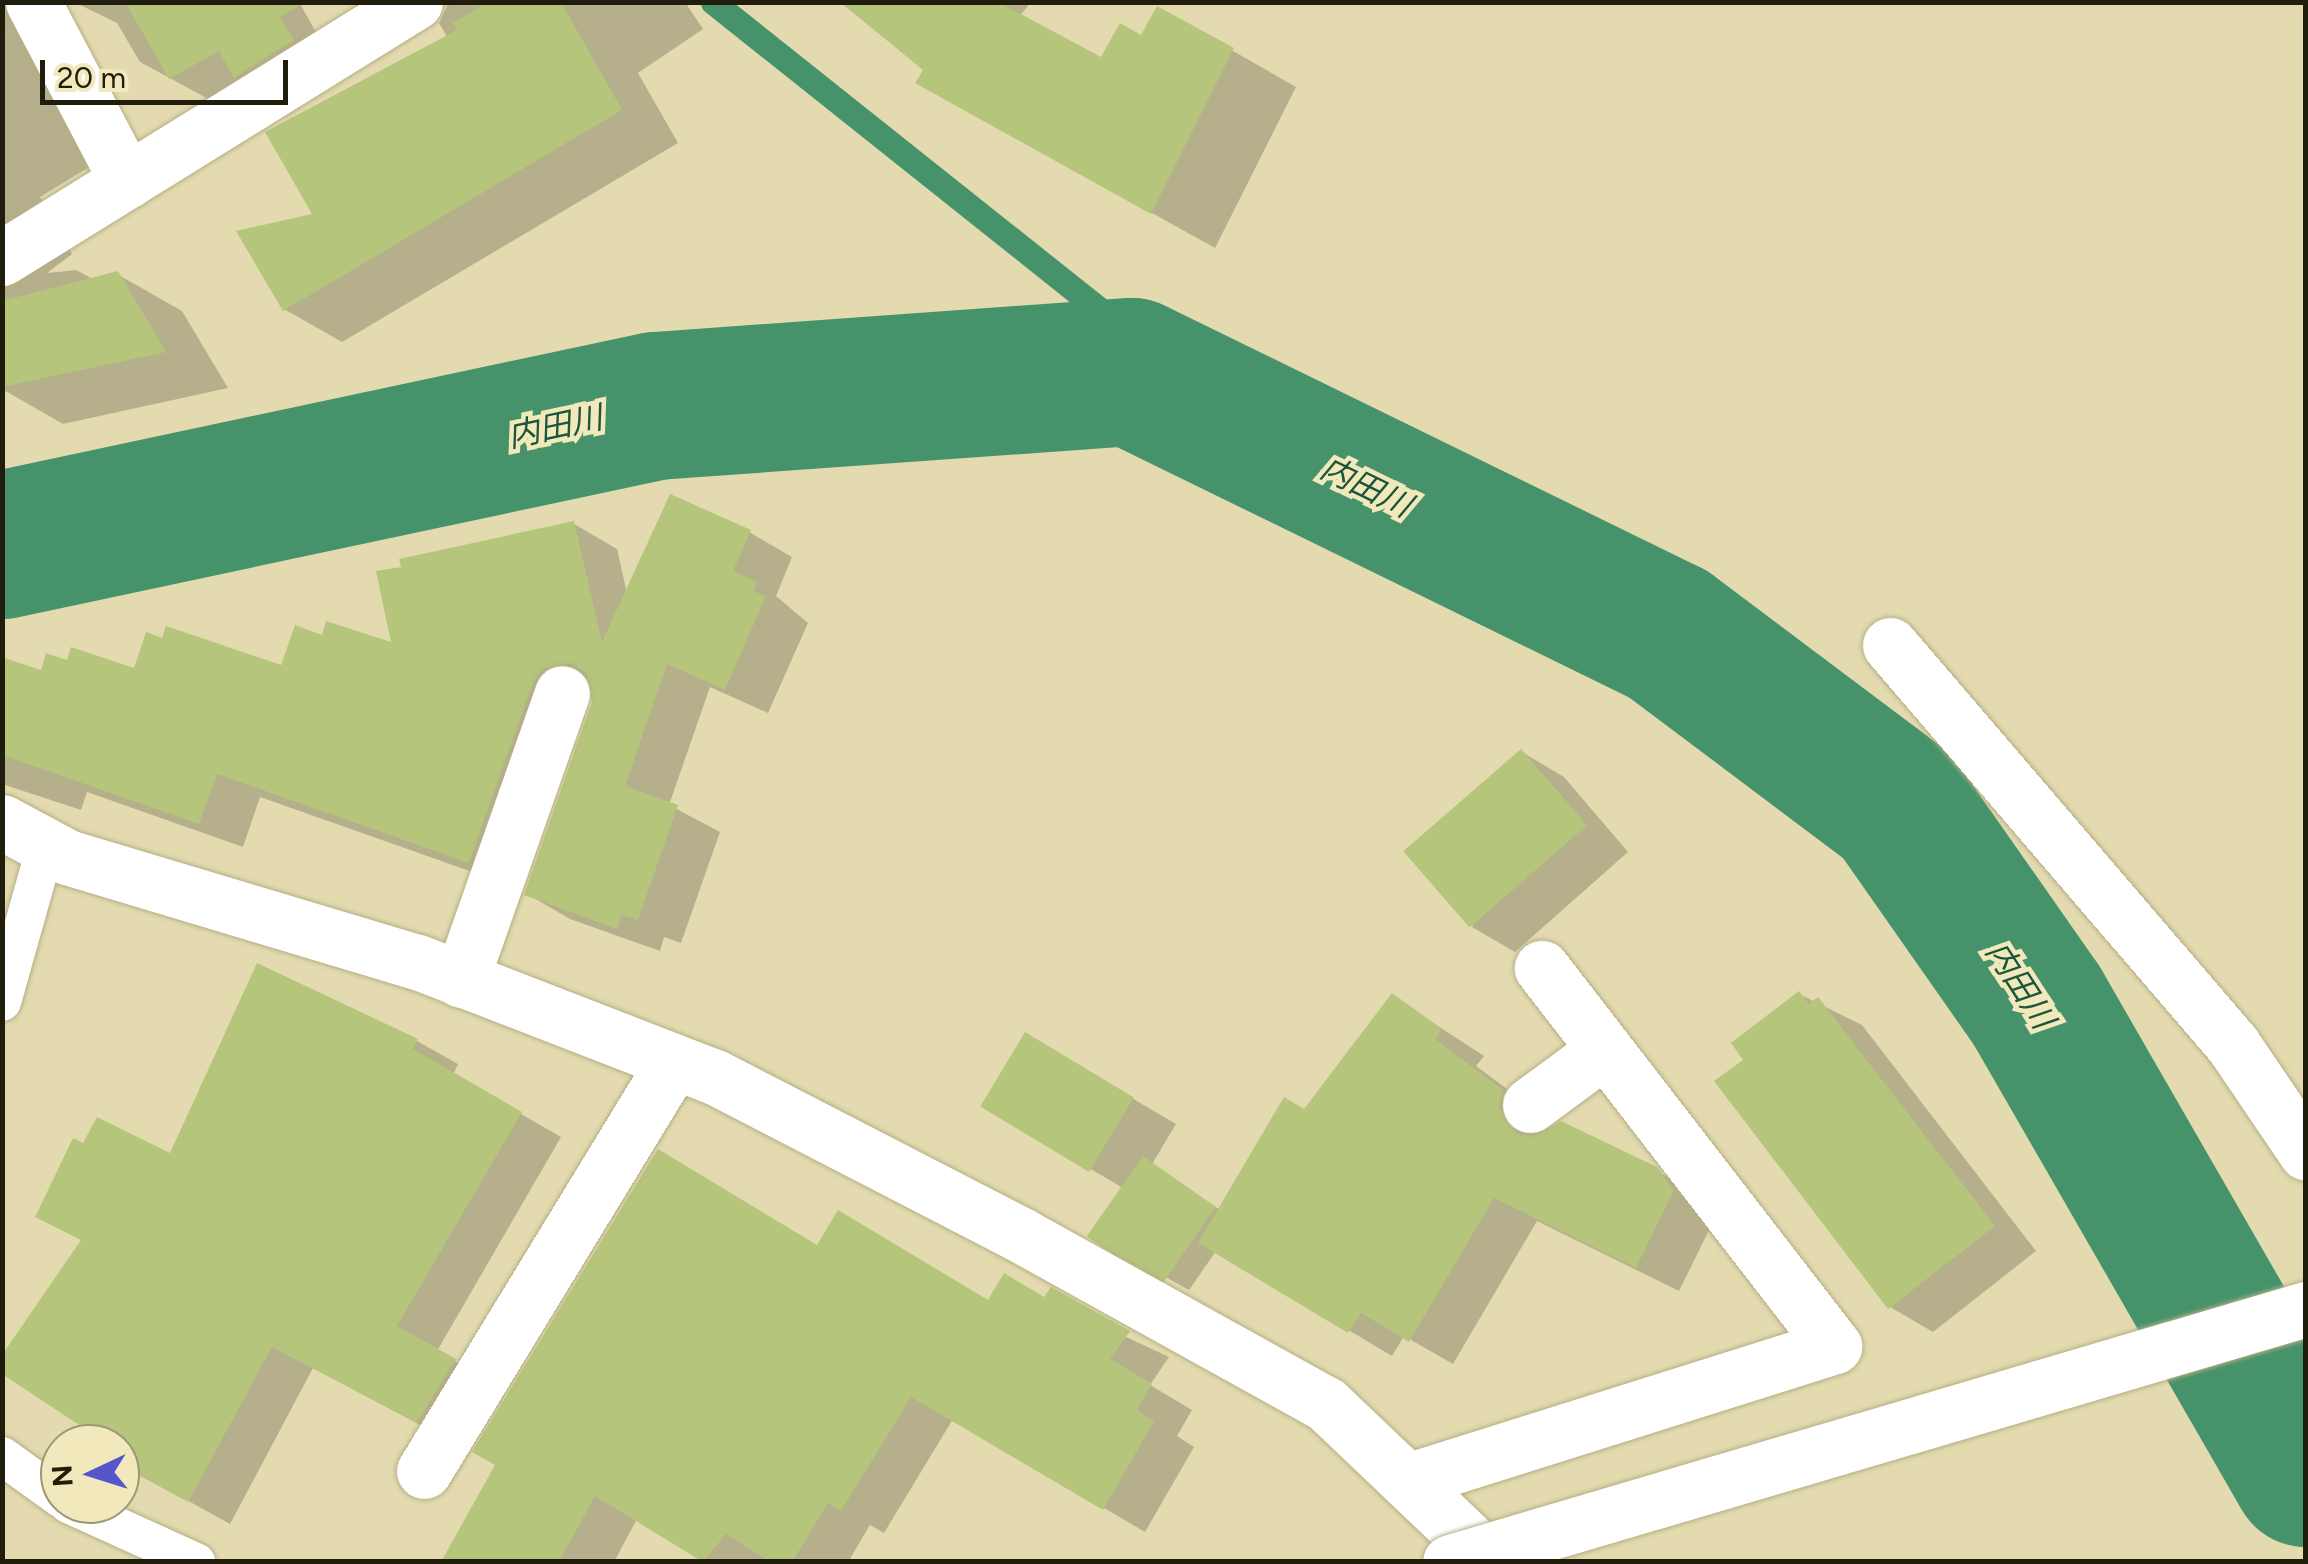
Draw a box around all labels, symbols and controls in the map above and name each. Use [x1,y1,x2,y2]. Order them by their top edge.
scale bar [45,40,292,102]
text: 20 m [57,59,126,96]
water label: 内田川 [504,398,606,456]
water label: 内田川 [1314,449,1418,525]
water label: 内田川 [1978,934,2062,1036]
north arrow [40,1424,140,1524]
text: N [44,1464,80,1488]

